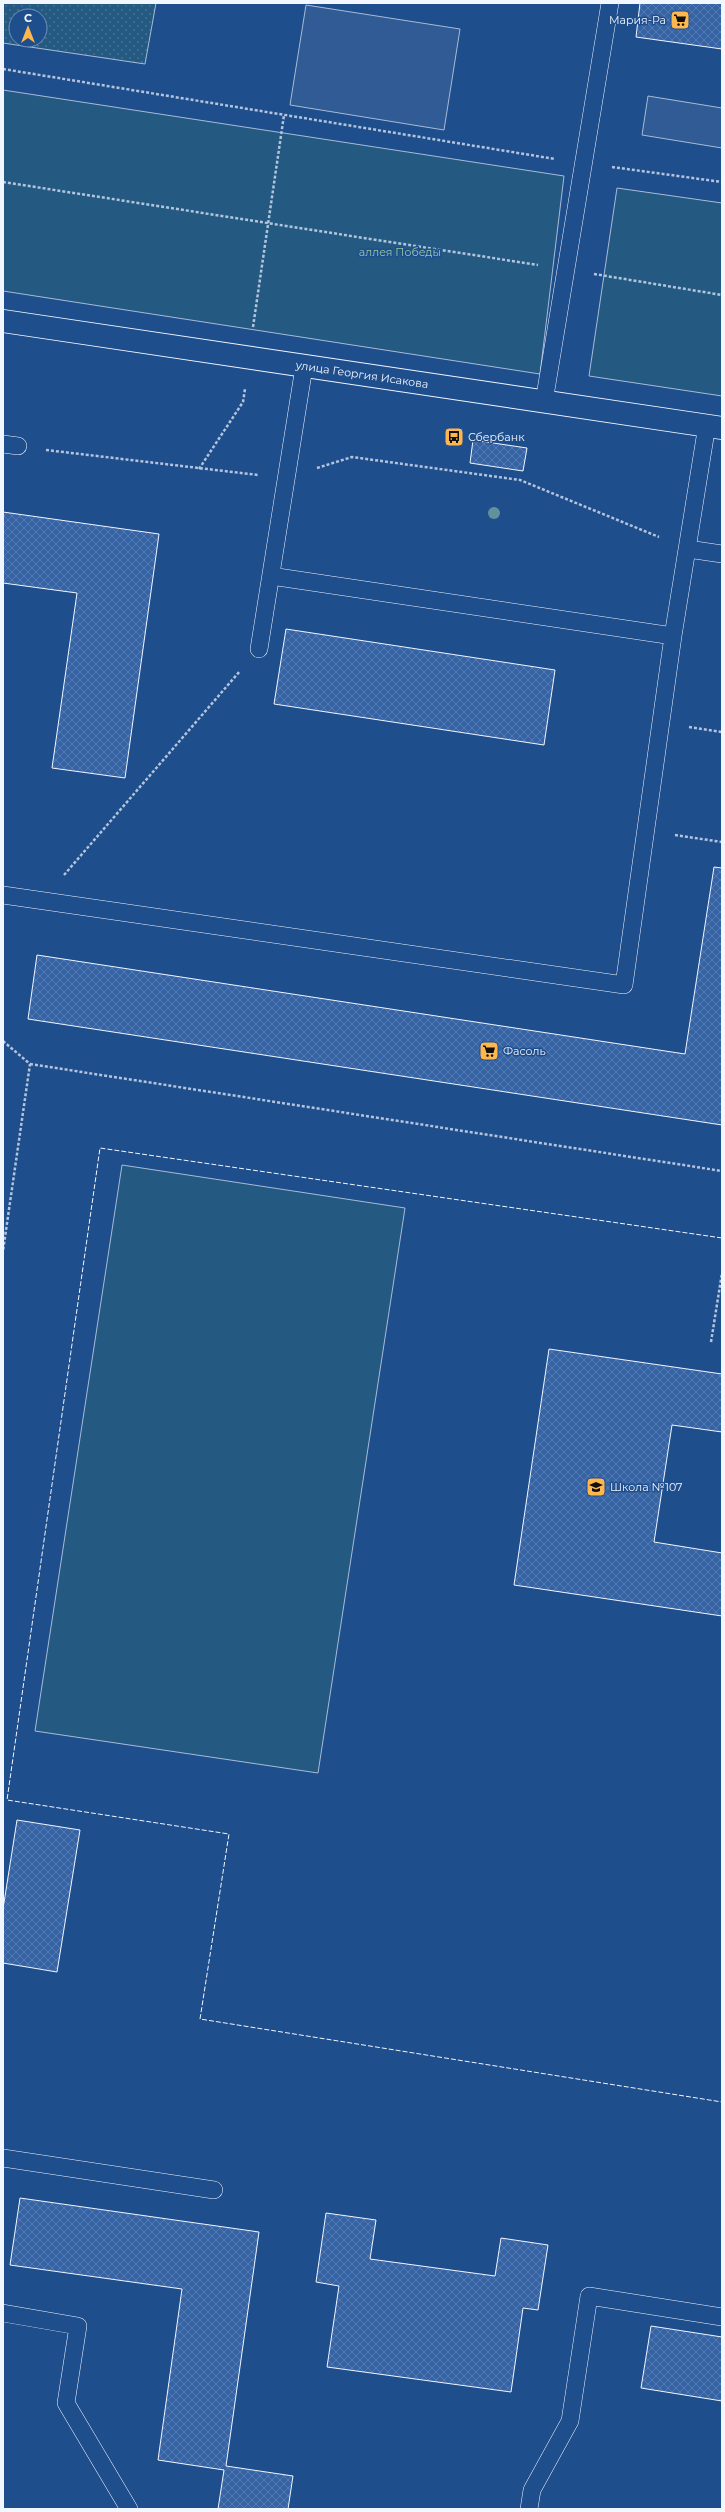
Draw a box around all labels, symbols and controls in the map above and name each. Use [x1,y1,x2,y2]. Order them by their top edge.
north arrow [8,8,48,48]
supermarket icon: Мария-Ра [669,9,691,31]
text: С [24,11,32,25]
place label: Мария-Ра [609,13,666,27]
park label: аллея Победы [359,245,441,259]
street label: улица Георгия Исакова [294,357,429,391]
bus stop icon: Сбербанк [443,426,465,448]
place label: Сбербанк [468,430,525,444]
supermarket icon: Фасоль [478,1040,500,1062]
place label: Фасоль [503,1044,546,1058]
school or university icon: Школа №107 [585,1476,607,1498]
place label: Школа №107 [610,1480,683,1494]

